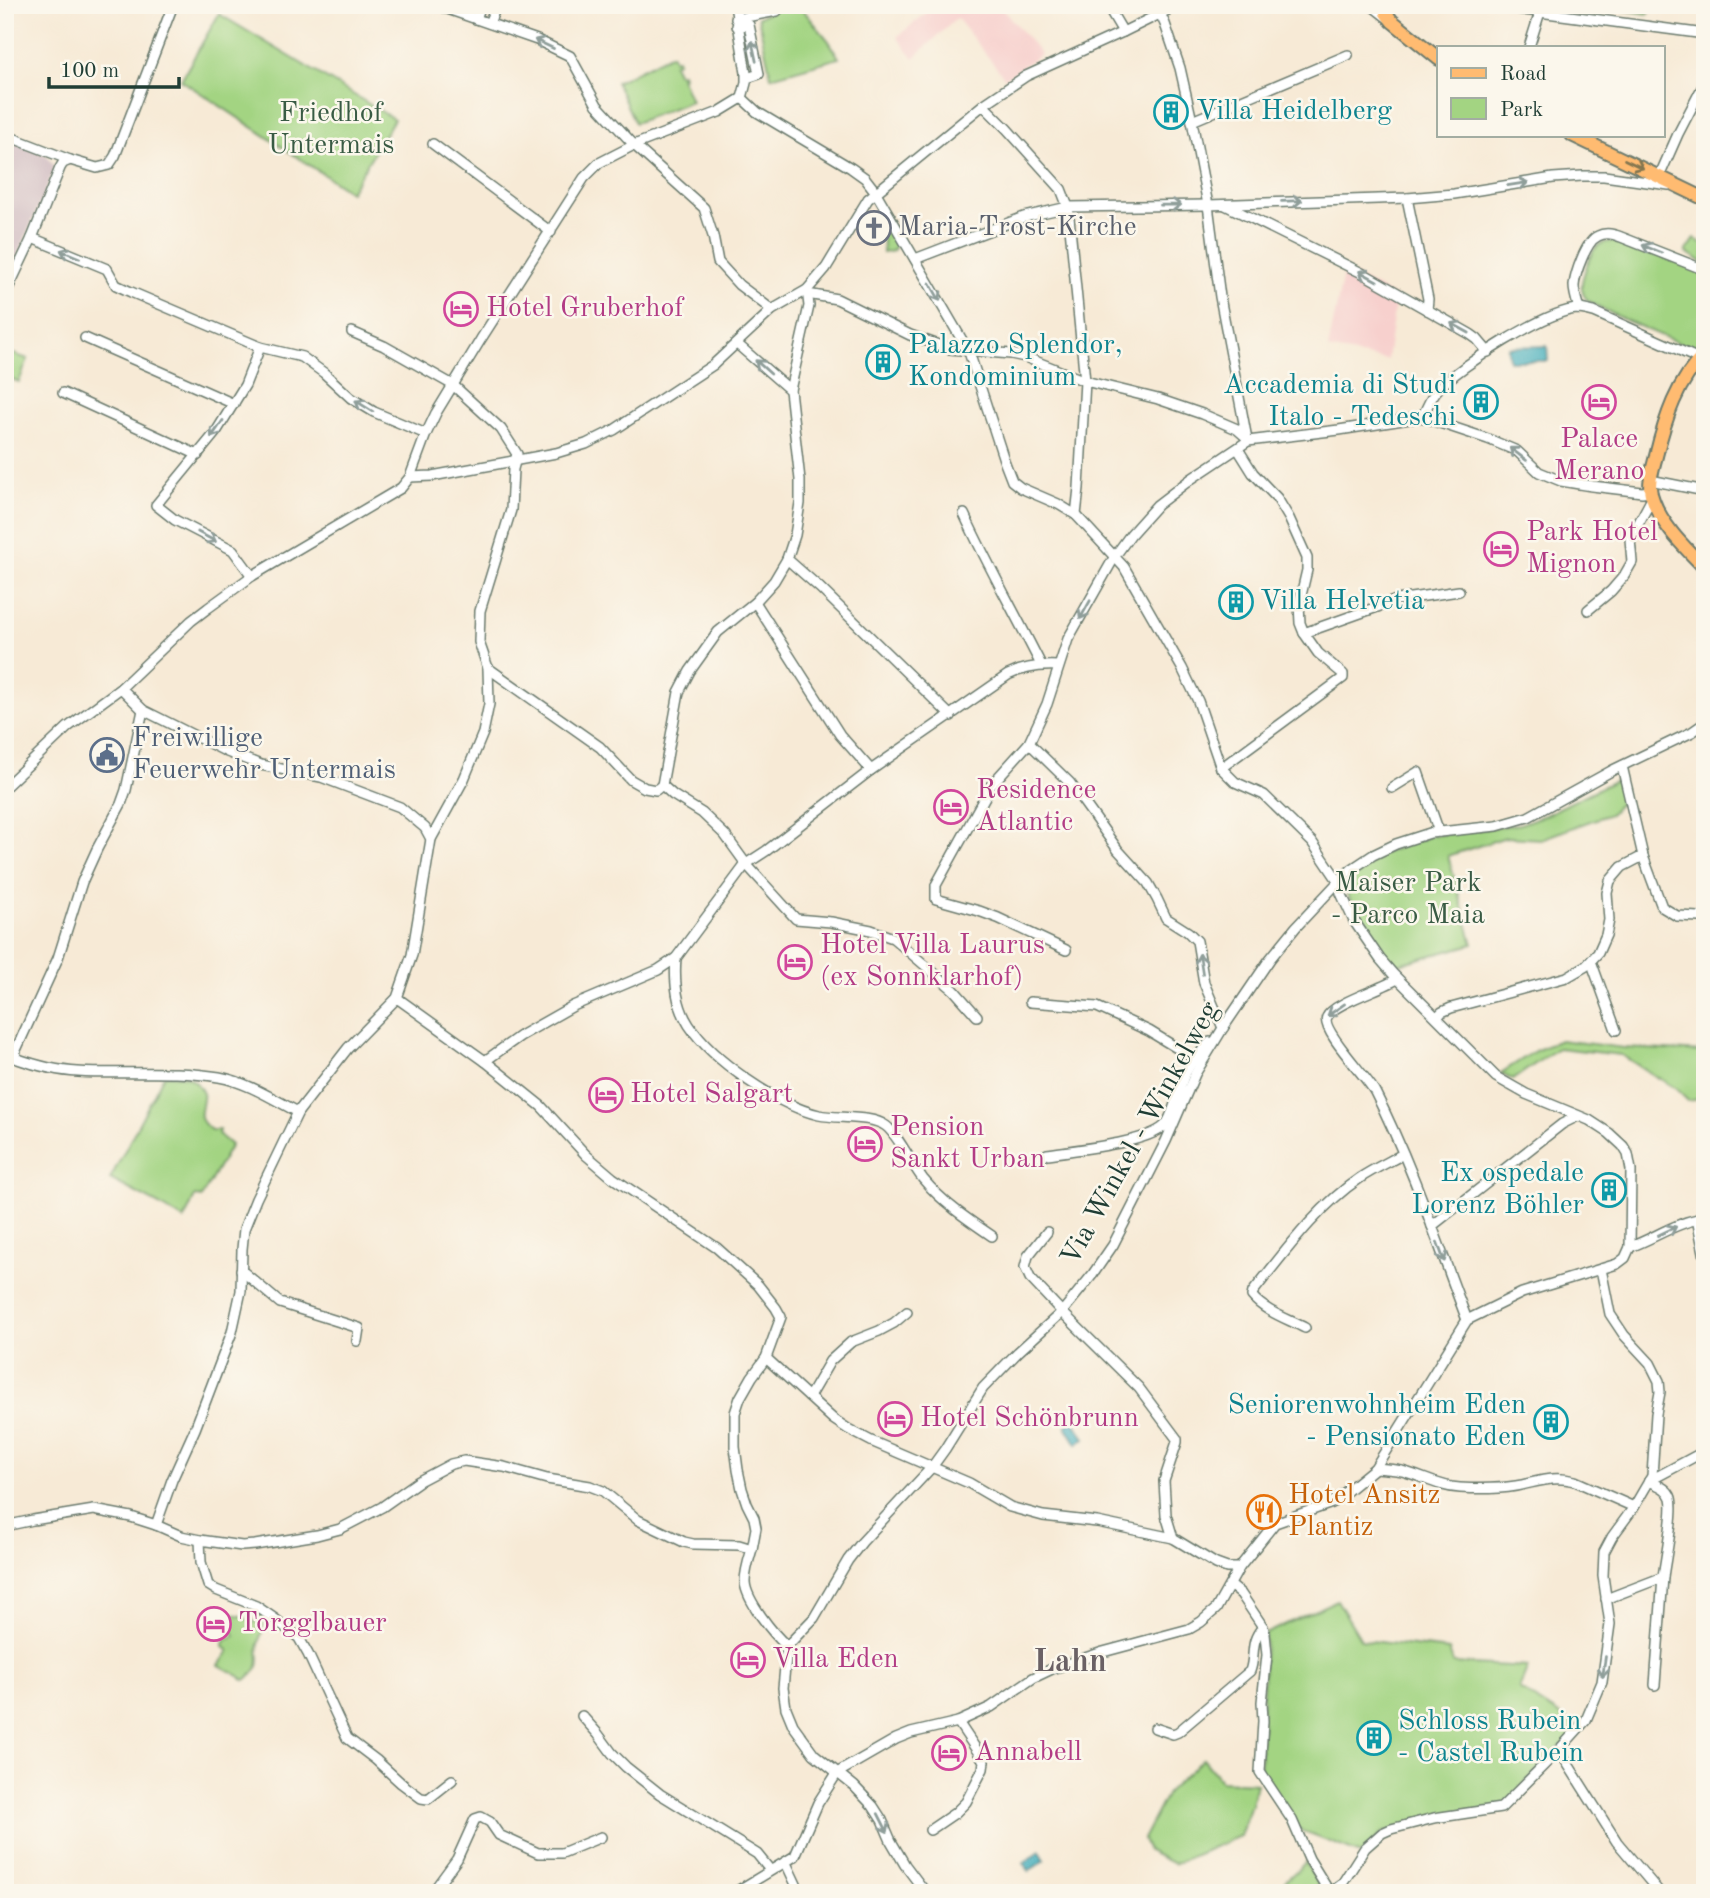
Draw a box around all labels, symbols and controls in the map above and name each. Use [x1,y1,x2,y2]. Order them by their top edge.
one-way arrow [534,37,555,50]
one-way arrow [747,40,761,63]
scale bar [49,46,178,90]
legend [1437,46,1664,136]
text: 100 m [60,61,119,82]
text: Road [1500,64,1547,85]
building icon: Villa Heidelberg [1152,93,1190,131]
place label: Villa Heidelberg [1196,98,1392,126]
park label: Friedhof Untermais [268,100,394,160]
text: Park [1500,100,1543,121]
one-way arrow [1623,158,1644,172]
one-way arrow [1506,177,1529,190]
one-way arrow [1280,195,1303,208]
one-way arrow [1159,198,1182,212]
church icon: Maria-Trost-Kirche [855,209,893,247]
place label: Maria-Trost-Kirche [898,214,1137,242]
one-way arrow [1642,242,1664,255]
one-way arrow [60,246,81,259]
one-way arrow [1358,269,1379,282]
one-way arrow [928,282,942,302]
hotel icon: Hotel Gruberhof [442,290,480,328]
place label: Hotel Gruberhof [486,295,685,323]
one-way arrow [1450,321,1470,335]
place label: Palazzo Splendor, Kondominium [908,332,1123,392]
building icon: Palazzo Splendor, Kondominium [864,343,902,381]
one-way arrow [754,359,772,375]
place label: Accademia di Studi Italo - Tedeschi [1223,372,1456,432]
building icon: Accademia di Studi Italo - Tedeschi [1462,383,1500,421]
hotel icon: Palace Merano [1580,383,1618,421]
one-way arrow [355,398,374,413]
one-way arrow [210,419,224,438]
place label: Palace Merano [1554,426,1644,486]
one-way arrow [1508,447,1527,462]
place label: Park Hotel Mignon [1526,519,1658,579]
hotel icon: Park Hotel Mignon [1482,530,1520,568]
one-way arrow [196,531,217,544]
building icon: Villa Helvetia [1217,583,1255,621]
place label: Villa Helvetia [1260,588,1425,616]
one-way arrow [1078,600,1092,620]
place label: Freiwillige Feuerwehr Untermais [132,725,396,785]
public building icon: Freiwillige Feuerwehr Untermais [88,736,126,774]
place label: Residence Atlantic [976,777,1096,837]
hotel icon: Residence Atlantic [932,788,970,826]
park label: Maiser Park - Parco Maia [1331,870,1485,930]
place label: Hotel Villa Laurus (ex Sonnklarhof) [820,932,1045,992]
hotel icon: Hotel Villa Laurus (ex Sonnklarhof) [776,943,814,981]
one-way arrow [1194,953,1207,976]
street label: Via Winkel - Winkelweg [1057,997,1225,1271]
one-way arrow [1327,1002,1346,1017]
hotel icon: Hotel Salgart [587,1076,625,1114]
place label: Hotel Salgart [630,1081,793,1109]
place label: Pension Sankt Urban [890,1114,1045,1174]
hotel icon: Pension Sankt Urban [846,1125,884,1163]
place label: Ex ospedale Lorenz Böhler [1411,1160,1584,1220]
building icon: Ex ospedale Lorenz Böhler [1590,1171,1628,1209]
one-way arrow [1656,1223,1677,1237]
one-way arrow [1436,1241,1449,1263]
place label: Seniorenwohnheim Eden - Pensionato Eden [1227,1392,1526,1452]
hotel icon: Hotel Schönbrunn [876,1400,914,1438]
building icon: Seniorenwohnheim Eden - Pensionato Eden [1532,1403,1570,1441]
place label: Hotel Schönbrunn [920,1405,1139,1433]
place label: Hotel Ansitz Plantiz [1288,1482,1440,1542]
restaurant icon: Hotel Ansitz Plantiz [1245,1493,1283,1531]
hotel icon: Torgglbauer [195,1605,233,1643]
place label: Torgglbauer [238,1610,387,1638]
hotel icon: Villa Eden [729,1641,767,1679]
place label: Villa Eden [772,1646,899,1674]
district label: Lahn [1033,1647,1107,1679]
one-way arrow [1598,1655,1611,1678]
place label: Schloss Rubein - Castel Rubein [1398,1708,1584,1768]
building icon: Schloss Rubein - Castel Rubein [1355,1719,1393,1757]
hotel icon: Annabell [930,1734,968,1772]
place label: Annabell [974,1739,1082,1767]
one-way arrow [876,1812,890,1833]

